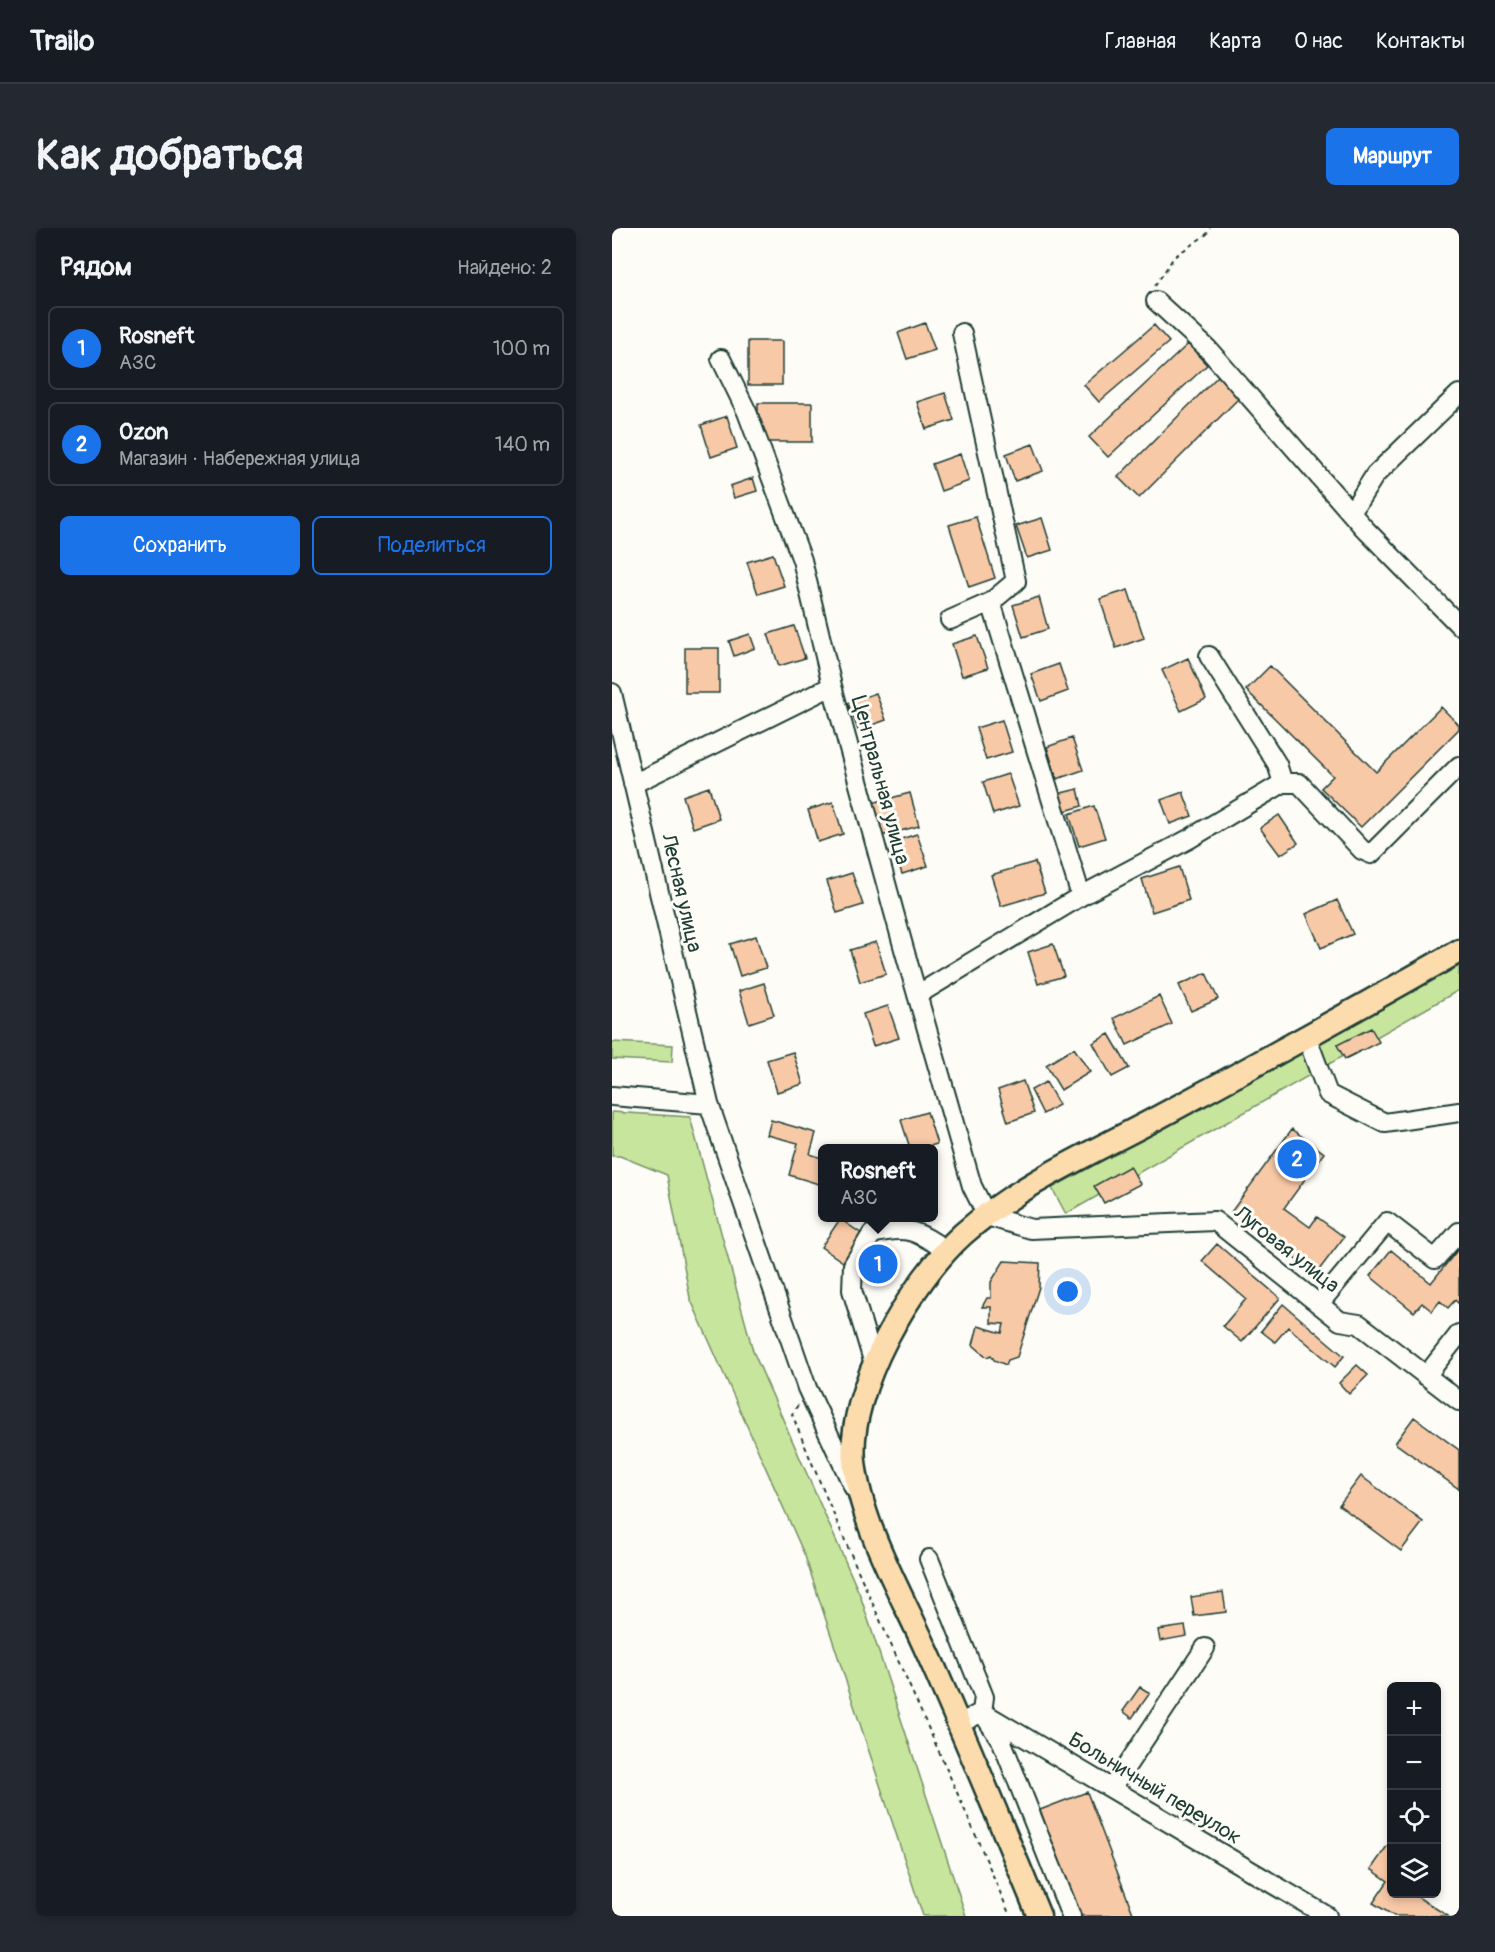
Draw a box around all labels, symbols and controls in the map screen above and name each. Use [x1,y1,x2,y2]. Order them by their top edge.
text: Trailo [30,24,94,59]
text: Главная [1105,28,1176,55]
text: Карта [1209,28,1261,55]
text: О нас [1294,28,1343,55]
text: Контакты [1376,28,1465,55]
button: Маршрут [1326,128,1459,185]
text: Как добраться [36,130,303,182]
text: Рядом [60,251,132,283]
text: Найдено: 2 [457,255,552,280]
text: Rosneft [119,322,194,350]
text: 1 [78,336,85,361]
text: 100 m [493,336,550,361]
text: АЗС [119,350,156,375]
text: Ozon [119,418,168,446]
text: 2 [76,432,87,457]
text: 140 m [495,432,550,457]
text: Магазин · Набережная улица [119,446,360,471]
button: Сохранить [60,516,300,575]
button: Поделиться [312,516,552,575]
street label: Центральная улица [845,693,916,867]
street label: Лесная улица [655,830,708,955]
pin: 2 [1278,1136,1316,1182]
popup [818,1144,938,1222]
text: Rosneft [840,1157,916,1185]
text: АЗС [840,1185,878,1210]
street label: Луговая улица [1228,1199,1345,1299]
pin: 1 [858,1242,898,1286]
your location [1053,1277,1082,1306]
map controls [1387,1682,1441,1898]
button: + [1387,1682,1441,1736]
street label: Больничный переулок [1063,1726,1246,1851]
button: − [1387,1736,1441,1790]
button: locate [1387,1790,1441,1844]
button: layers [1387,1844,1441,1898]

